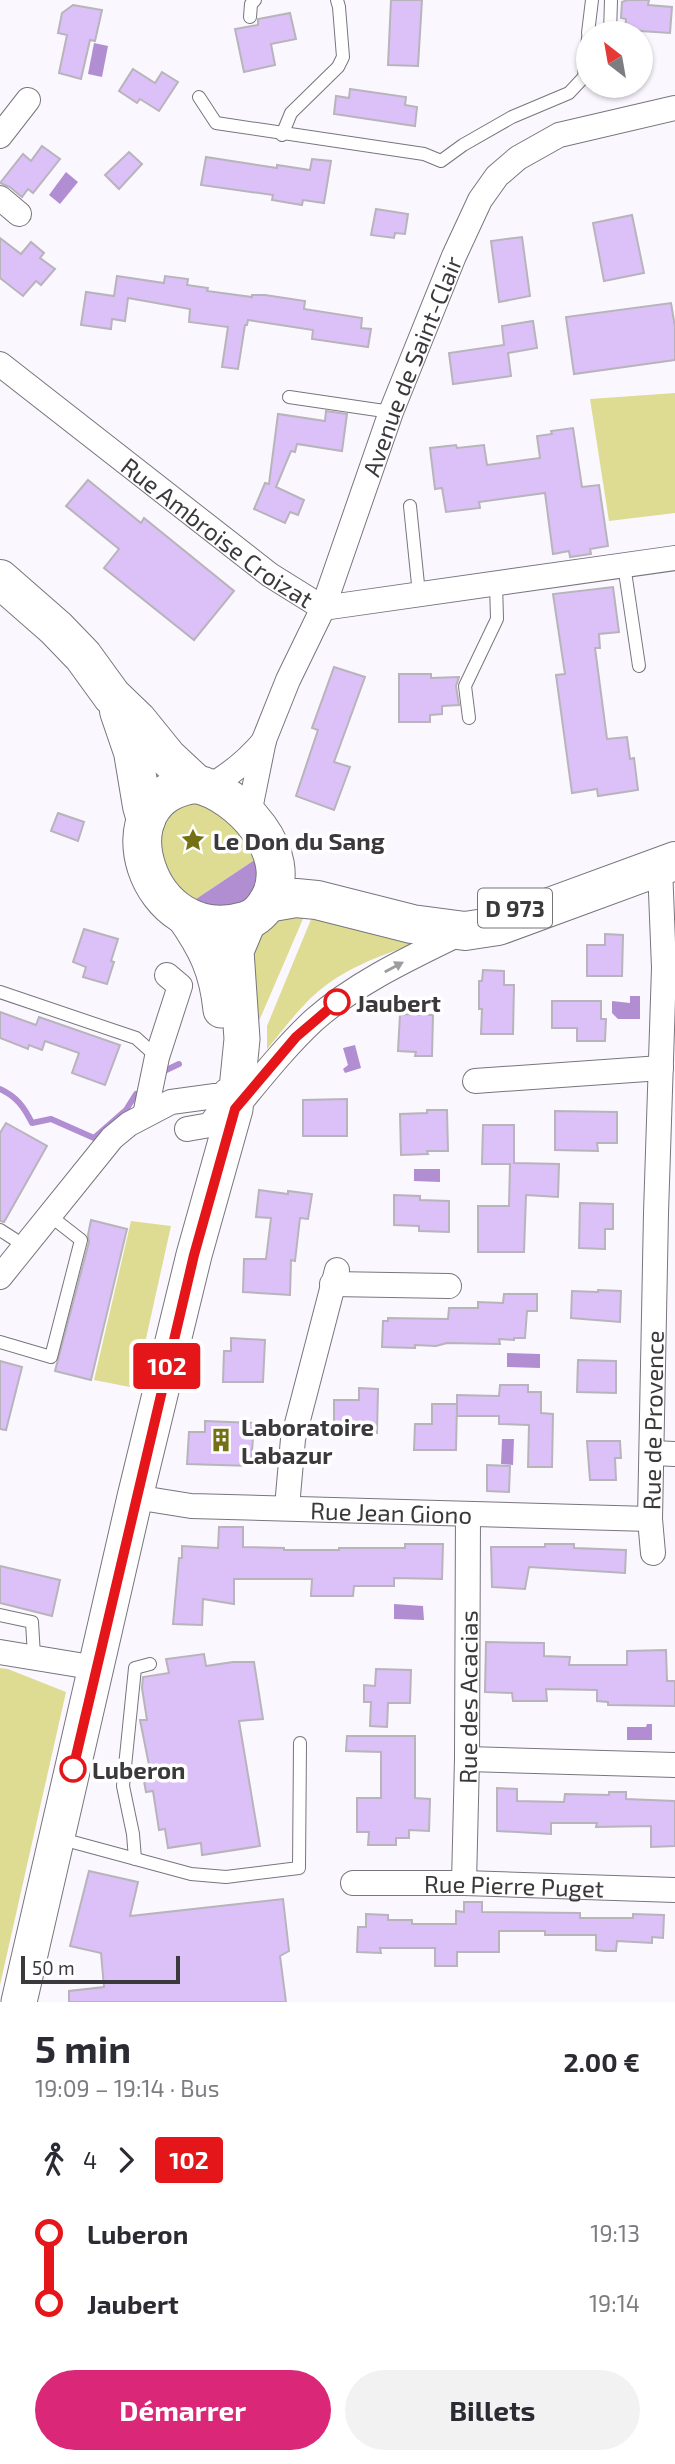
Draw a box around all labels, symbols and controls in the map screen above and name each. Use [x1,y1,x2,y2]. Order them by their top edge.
north arrow [576,21,653,98]
map controls [576,21,653,98]
street label: Avenue de Saint-Clair [355,251,467,480]
street label: Rue Ambroise Croizat [116,450,319,613]
place icon: Le Don du Sang [179,826,207,854]
place label: Le Don du Sang [213,826,385,855]
road number: D 973 [478,888,552,928]
one-way arrow [384,962,404,973]
place label: Jaubert [356,988,441,1017]
marker: Jaubert [324,989,350,1015]
street label: Rue de Provence [636,1330,668,1510]
line badge: 102 [127,1343,207,1389]
text: 102 [147,1351,187,1380]
place label: Laboratoire Labazur [241,1412,374,1469]
building icon: Laboratoire Labazur [207,1426,235,1454]
street label: Rue Jean Giono [310,1495,473,1528]
street label: Rue des Acacias [452,1610,482,1784]
place label: Luberon [92,1755,186,1784]
marker: Luberon [60,1756,86,1782]
street label: Rue Pierre Puget [424,1869,604,1902]
scale bar [21,1953,180,1985]
text: 50 m [32,1956,75,1979]
text: 5 min [35,2025,131,2071]
text: 2.00 € [563,2046,640,2077]
text: 19:09 – 19:14 · Bus [35,2074,219,2102]
icon: walk [35,2141,73,2179]
icon: forward [107,2141,145,2179]
text: 102 [169,2145,209,2174]
text: 4 [83,2146,97,2174]
text: Luberon [87,2218,188,2249]
text: 19:13 [590,2219,640,2247]
text: Jaubert [87,2288,179,2319]
text: 19:14 [589,2289,640,2317]
button: Démarrer [35,2370,331,2450]
button: Billets [345,2370,640,2450]

